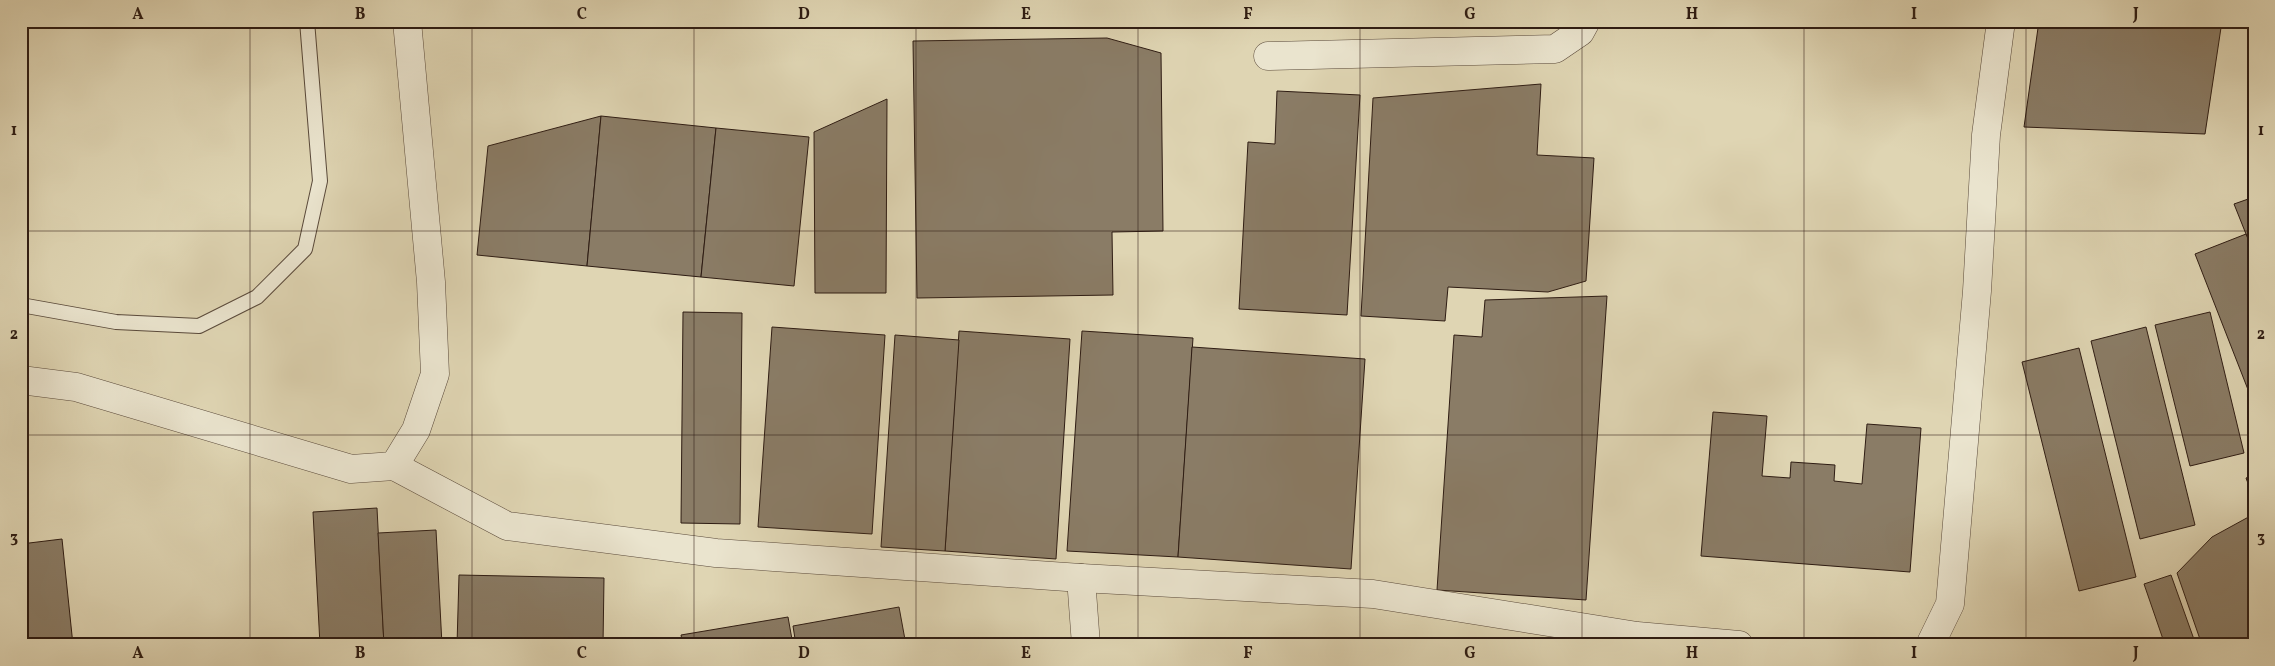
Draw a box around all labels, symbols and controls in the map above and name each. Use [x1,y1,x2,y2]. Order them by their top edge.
text: A [132,4,144,26]
text: B [355,4,366,26]
text: C [577,4,587,26]
text: D [798,4,810,26]
text: E [1021,4,1031,26]
text: F [1243,4,1253,26]
text: G [1464,4,1476,26]
text: H [1686,4,1698,26]
text: I [1911,4,1917,26]
text: J [2132,4,2139,26]
text: 1 [11,120,17,142]
text: 1 [2258,120,2264,142]
text: 2 [10,324,18,346]
text: 2 [2257,324,2265,346]
text: 3 [10,527,18,549]
text: 3 [2257,527,2265,549]
text: A [132,643,144,665]
text: B [355,643,366,665]
text: C [577,643,587,665]
text: D [798,643,810,665]
text: E [1021,643,1031,665]
text: F [1243,643,1253,665]
text: G [1464,643,1476,665]
text: H [1686,643,1698,665]
text: I [1911,643,1917,665]
text: J [2132,643,2139,665]

